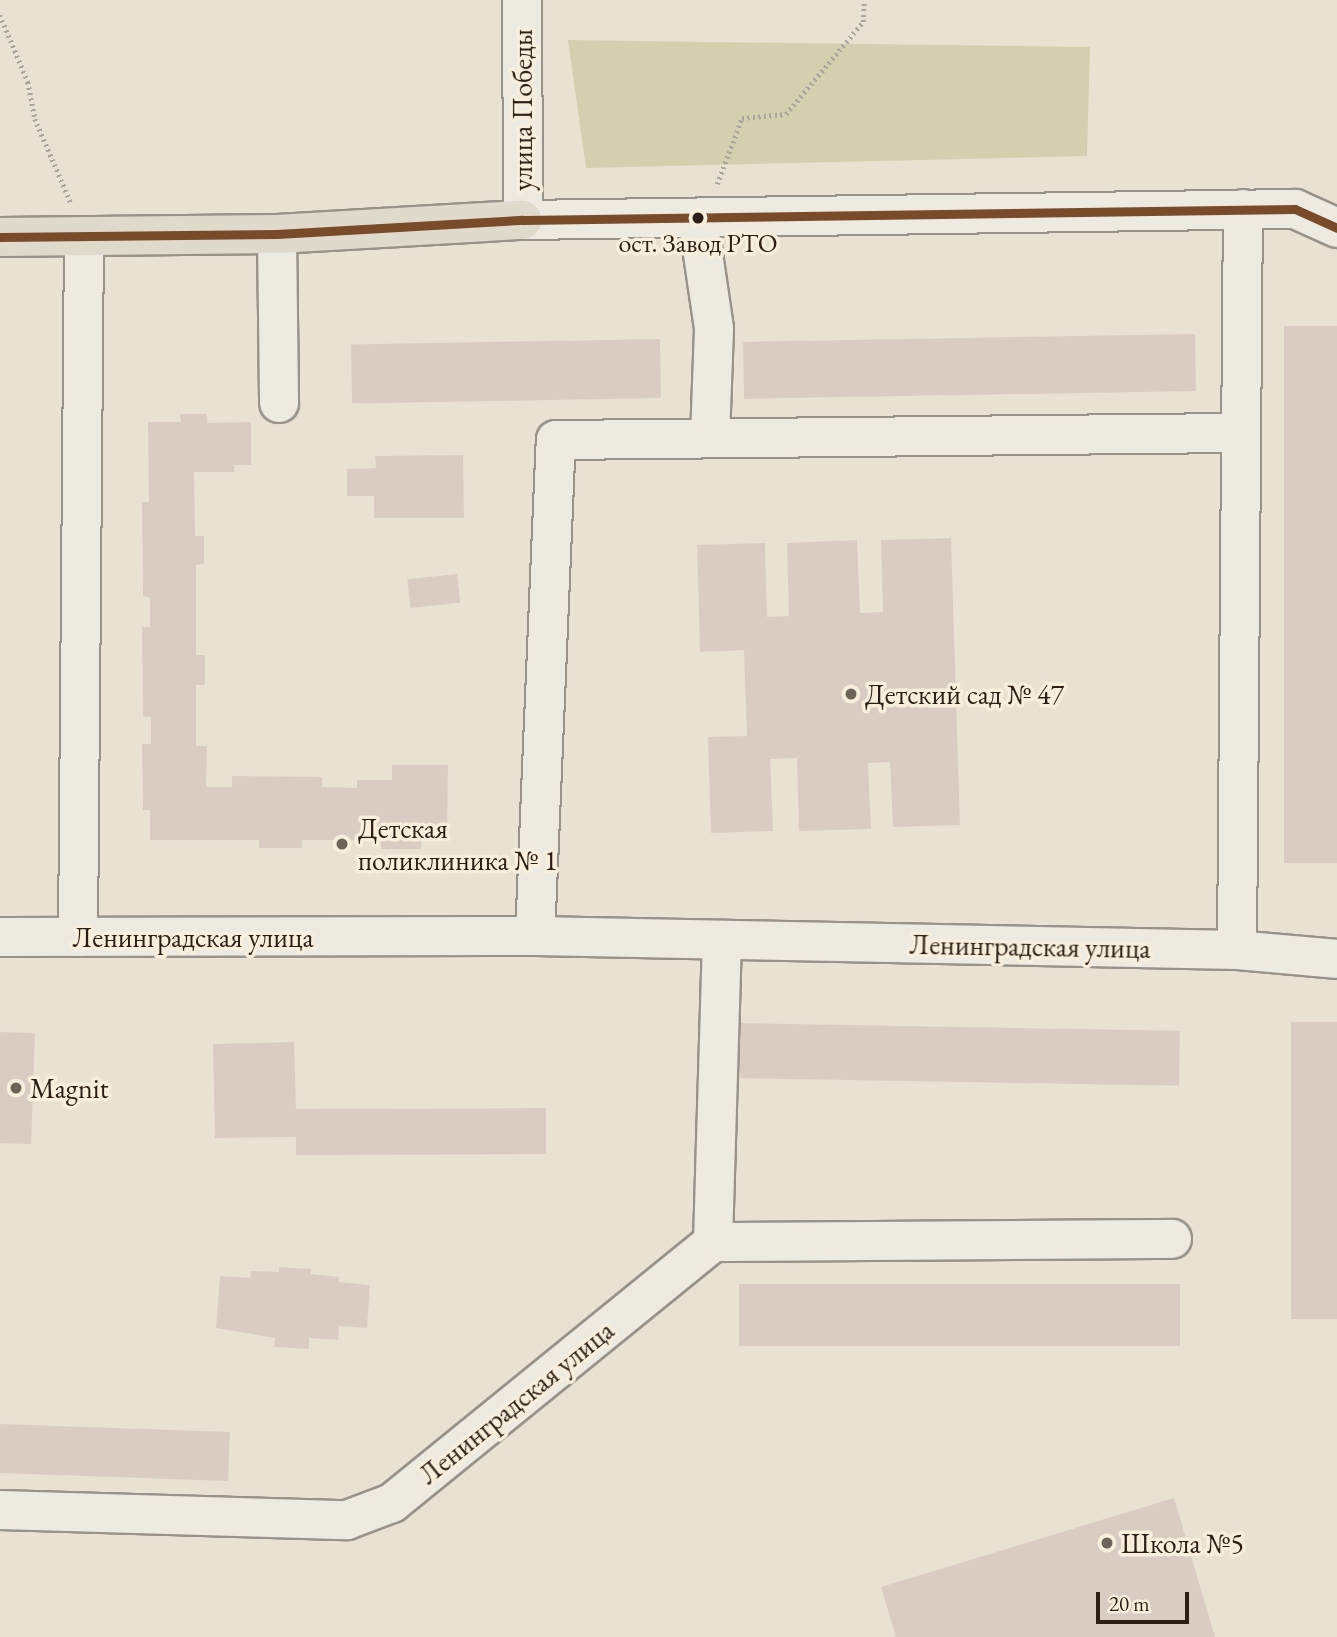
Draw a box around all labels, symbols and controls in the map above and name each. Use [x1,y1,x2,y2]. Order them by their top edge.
street label: улица Победы [505,29,539,191]
marker: ост. Завод РТО [691,211,705,225]
place label: ост. Завод РТО [618,228,778,260]
place label: Детский сад № 47 [865,677,1064,711]
marker: Детский сад № 47 [843,686,859,702]
place label: Детская поликлиника № 1 [358,811,558,877]
marker: Детская поликлиника № 1 [332,834,352,854]
street label: Ленинградская улица [72,920,314,954]
street label: Ленинградская улица [909,927,1151,965]
place label: Magnit [30,1071,108,1105]
marker: Magnit [8,1080,24,1096]
street label: Ленинградская улица [412,1313,620,1491]
place label: Школа №5 [1121,1526,1244,1560]
marker: Школа №5 [1099,1535,1115,1551]
scale bar [1099,1578,1192,1622]
text: 20 m [1109,1590,1150,1617]

